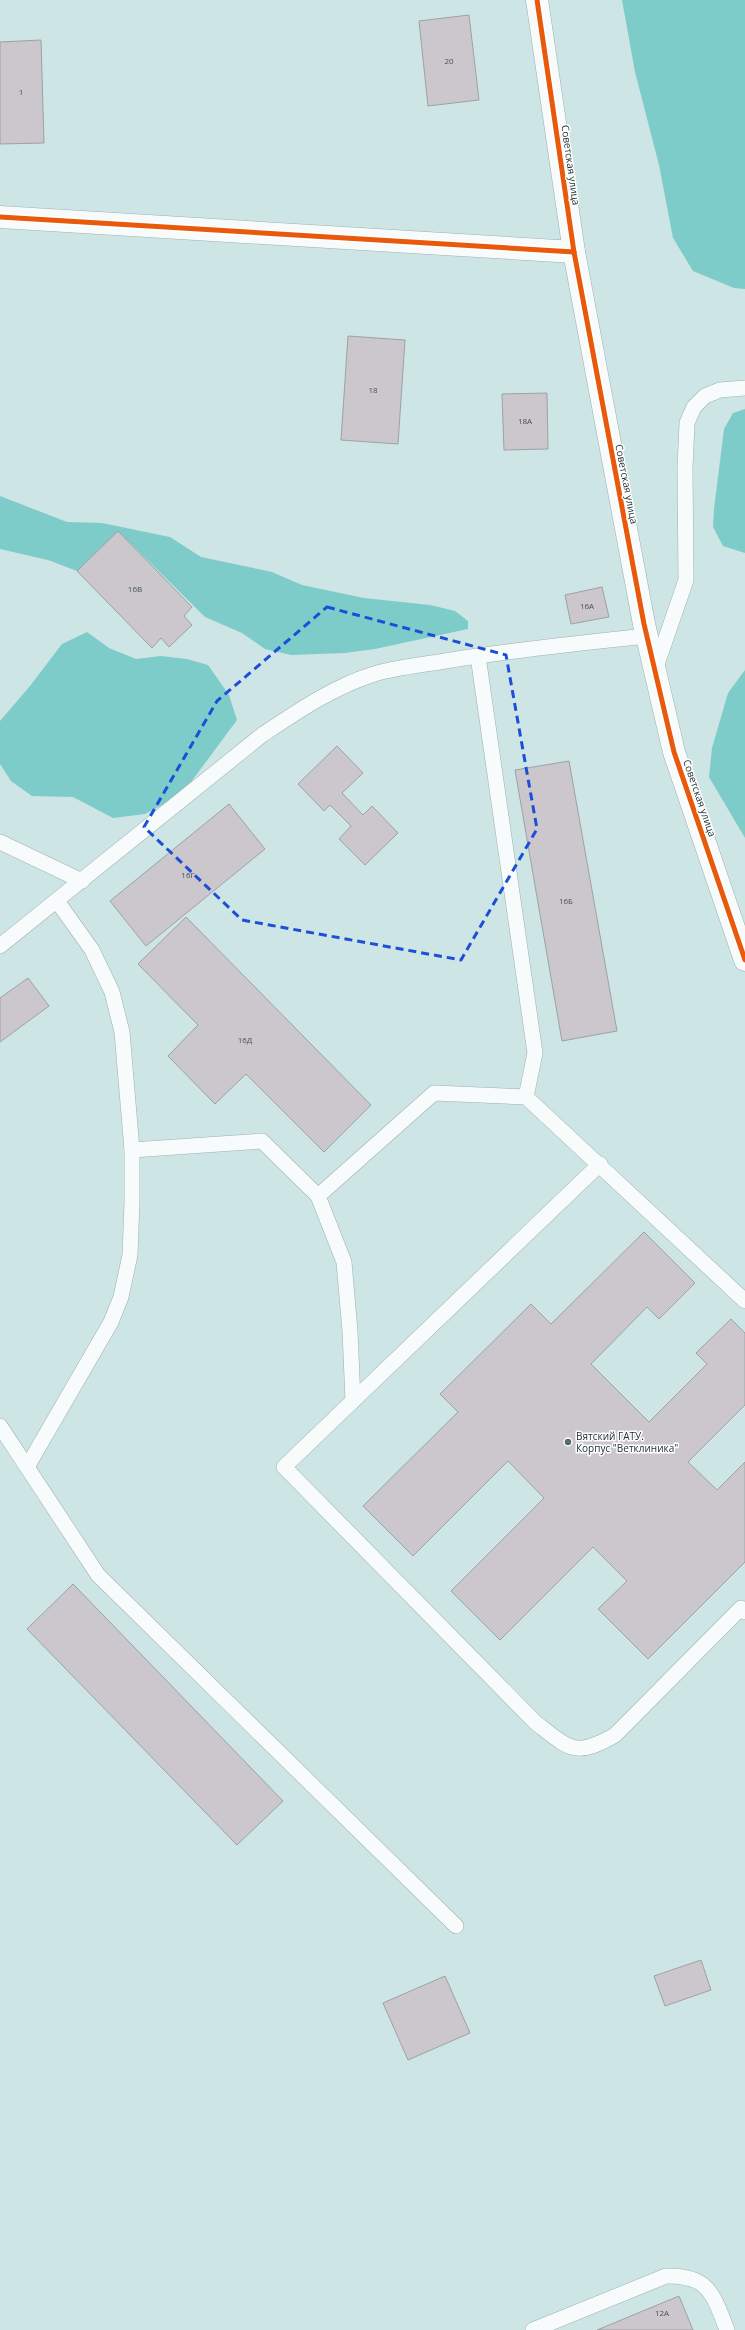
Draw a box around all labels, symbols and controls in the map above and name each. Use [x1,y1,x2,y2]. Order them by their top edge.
house number: 20 [444,55,454,66]
house number: 1 [19,86,23,97]
street label: Советская улица [558,124,584,206]
house number: 18 [368,384,378,395]
house number: 18А [518,415,533,426]
street label: Советская улица [612,443,642,525]
house number: 16В [128,583,142,594]
house number: 16А [580,600,595,611]
street label: Советская улица [680,757,720,839]
house number: 16Г [181,869,195,880]
house number: 16Б [559,895,573,906]
house number: 16Д [238,1034,253,1045]
place label: Вятский ГАТУ. Корпус "Ветклиника" [576,1429,678,1455]
marker: Вятский ГАТУ. Корпус "Ветклиника" [563,1437,573,1447]
house number: 12А [655,2307,670,2318]

